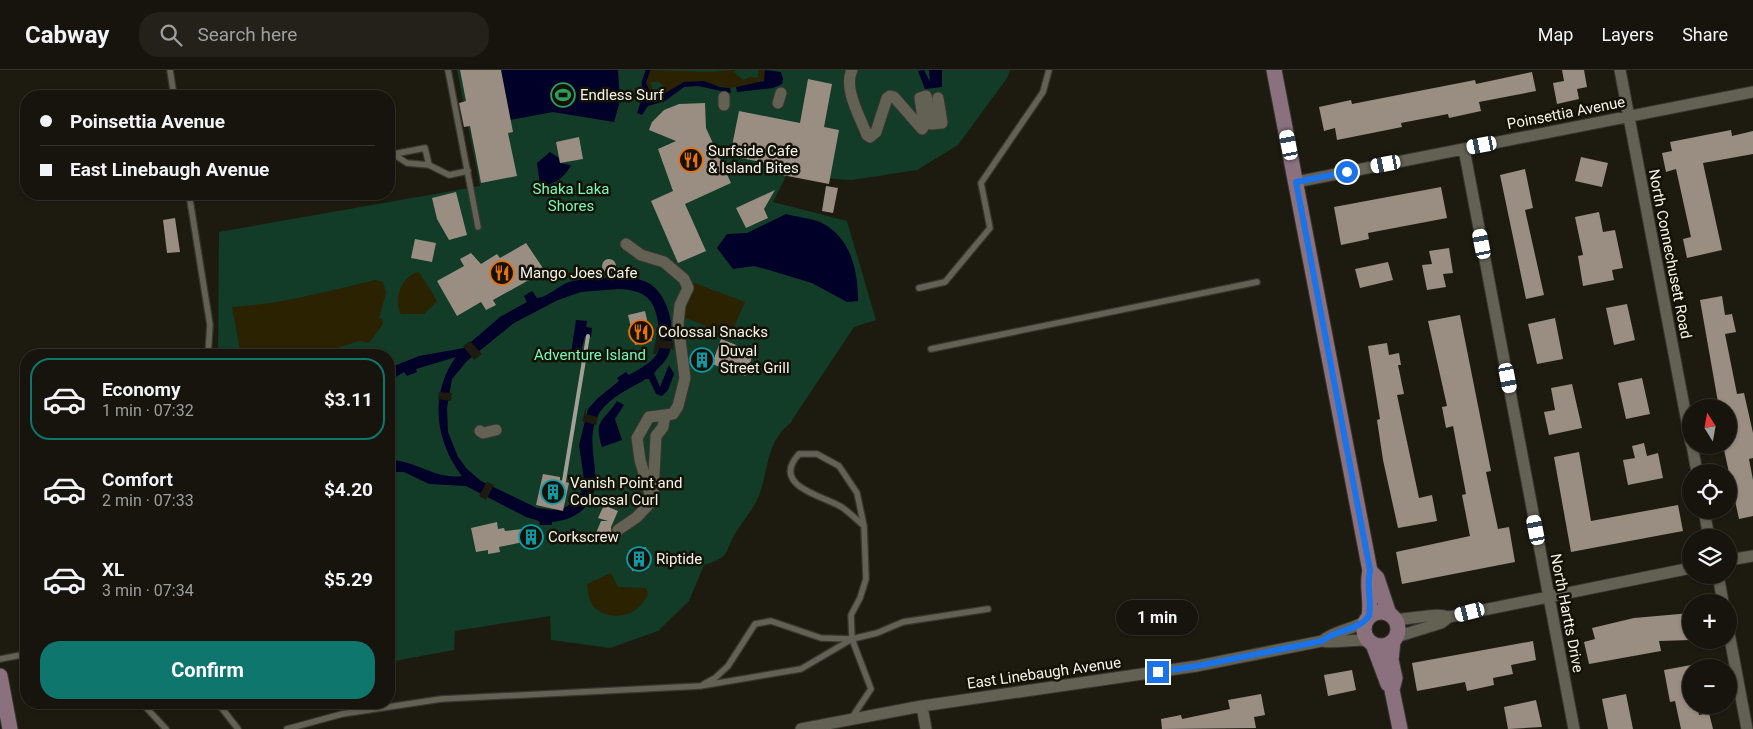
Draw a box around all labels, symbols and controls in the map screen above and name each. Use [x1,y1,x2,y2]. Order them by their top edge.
search box [139,12,489,57]
text: Cabway [25,21,109,49]
icon: search [157,21,185,49]
text: Search here [197,23,297,46]
text: Map [1538,24,1573,45]
text: Layers [1601,24,1654,45]
text: Share [1682,24,1728,45]
sports icon: Endless Surf [550,82,576,108]
place label: Endless Surf [580,86,664,104]
street label: Poinsettia Avenue [1505,93,1627,133]
text: Poinsettia Avenue [70,110,225,133]
car [1278,129,1299,161]
car [1465,135,1498,155]
place label: Surfside Cafe & Island Bites [708,142,799,177]
restaurant icon: Surfside Cafe & Island Bites [678,147,704,173]
car [1369,154,1402,174]
text: East Linebaugh Avenue [70,158,269,181]
route start [1336,161,1358,183]
street label: North Connechusett Road [1645,168,1695,340]
park label: Shaka Laka Shores [533,180,609,215]
car [1471,228,1492,260]
restaurant icon: Mango Joes Cafe [489,260,515,286]
place label: Mango Joes Cafe [520,264,637,282]
restaurant icon: Colossal Snacks [628,319,654,345]
place label: Colossal Snacks [658,323,768,341]
place label: Duval Street Grill [720,342,790,377]
park label: Adventure Island [534,346,646,364]
building icon: Duval Street Grill [689,347,715,373]
car [1497,362,1518,394]
icon: car [42,377,87,422]
text: Economy [102,378,181,401]
text: $3.11 [324,388,373,411]
north arrow [1682,399,1738,454]
map controls [1682,399,1737,714]
text: 1 min · 07:32 [102,401,194,420]
button: locate [1682,464,1737,519]
icon: car [42,467,87,512]
text: Comfort [102,468,173,491]
place label: Vanish Point and Colossal Curl [570,474,682,509]
text: $4.20 [324,478,373,501]
building icon: Vanish Point and Colossal Curl [540,479,566,505]
text: 2 min · 07:33 [102,491,194,510]
car [1525,514,1546,546]
building icon: Corkscrew [518,524,544,550]
place label: Corkscrew [548,528,619,546]
button: layers [1682,529,1737,584]
building icon: Riptide [626,546,652,572]
place label: Riptide [656,550,702,568]
street label: North Hartts Drive [1547,552,1587,674]
icon: car [42,557,87,602]
text: XL [102,558,124,581]
text: $5.29 [324,568,373,591]
text: 3 min · 07:34 [102,581,194,600]
button: + [1682,594,1737,649]
callout: 1 min [1117,600,1199,634]
car [1453,601,1486,623]
text: 1 min [1137,608,1177,627]
button: Confirm [40,641,375,699]
street label: East Linebaugh Avenue [966,653,1122,693]
button: − [1682,659,1737,714]
route end [1147,661,1169,683]

